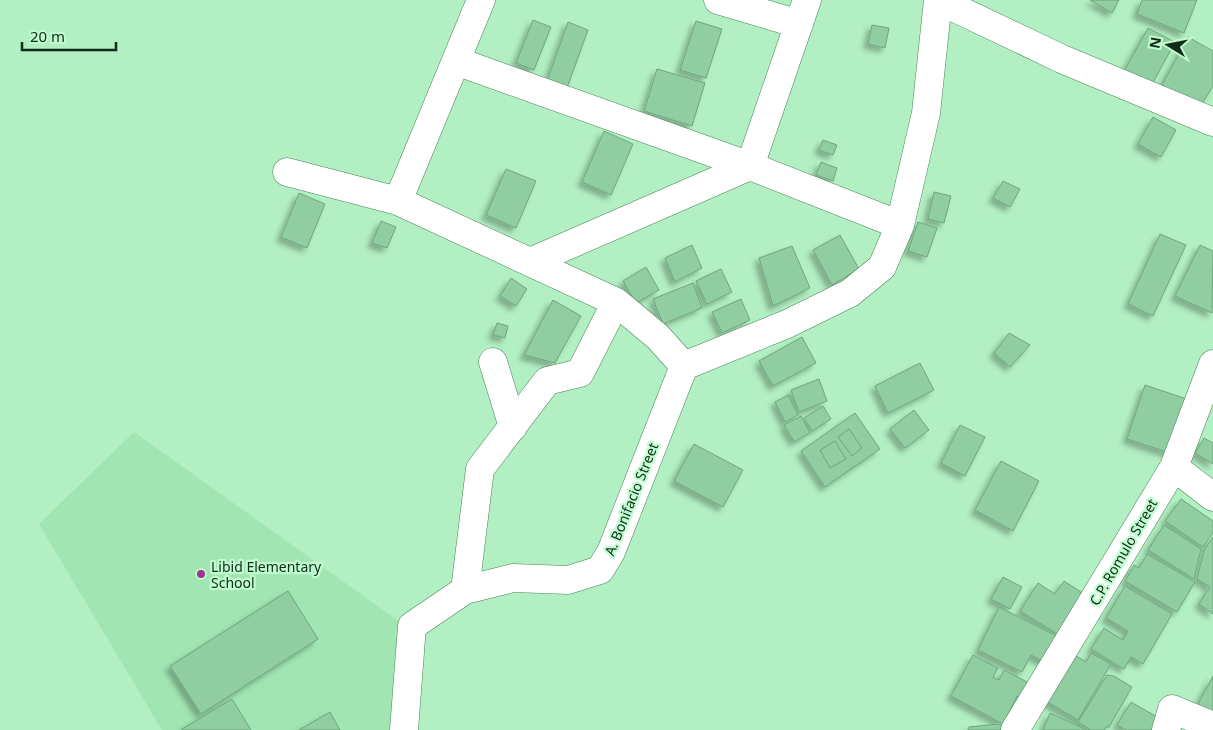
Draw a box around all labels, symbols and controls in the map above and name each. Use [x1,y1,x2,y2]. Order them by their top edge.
scale bar [22,20,116,52]
north arrow [1143,20,1193,70]
text: 20 m [30,26,65,46]
text: N [1144,35,1165,50]
street label: A. Bonifacio Street [600,440,662,558]
street label: C.P. Romulo Street [1085,495,1161,609]
place label: Libid Elementary School [211,557,322,592]
marker: Libid Elementary School [195,568,207,580]

